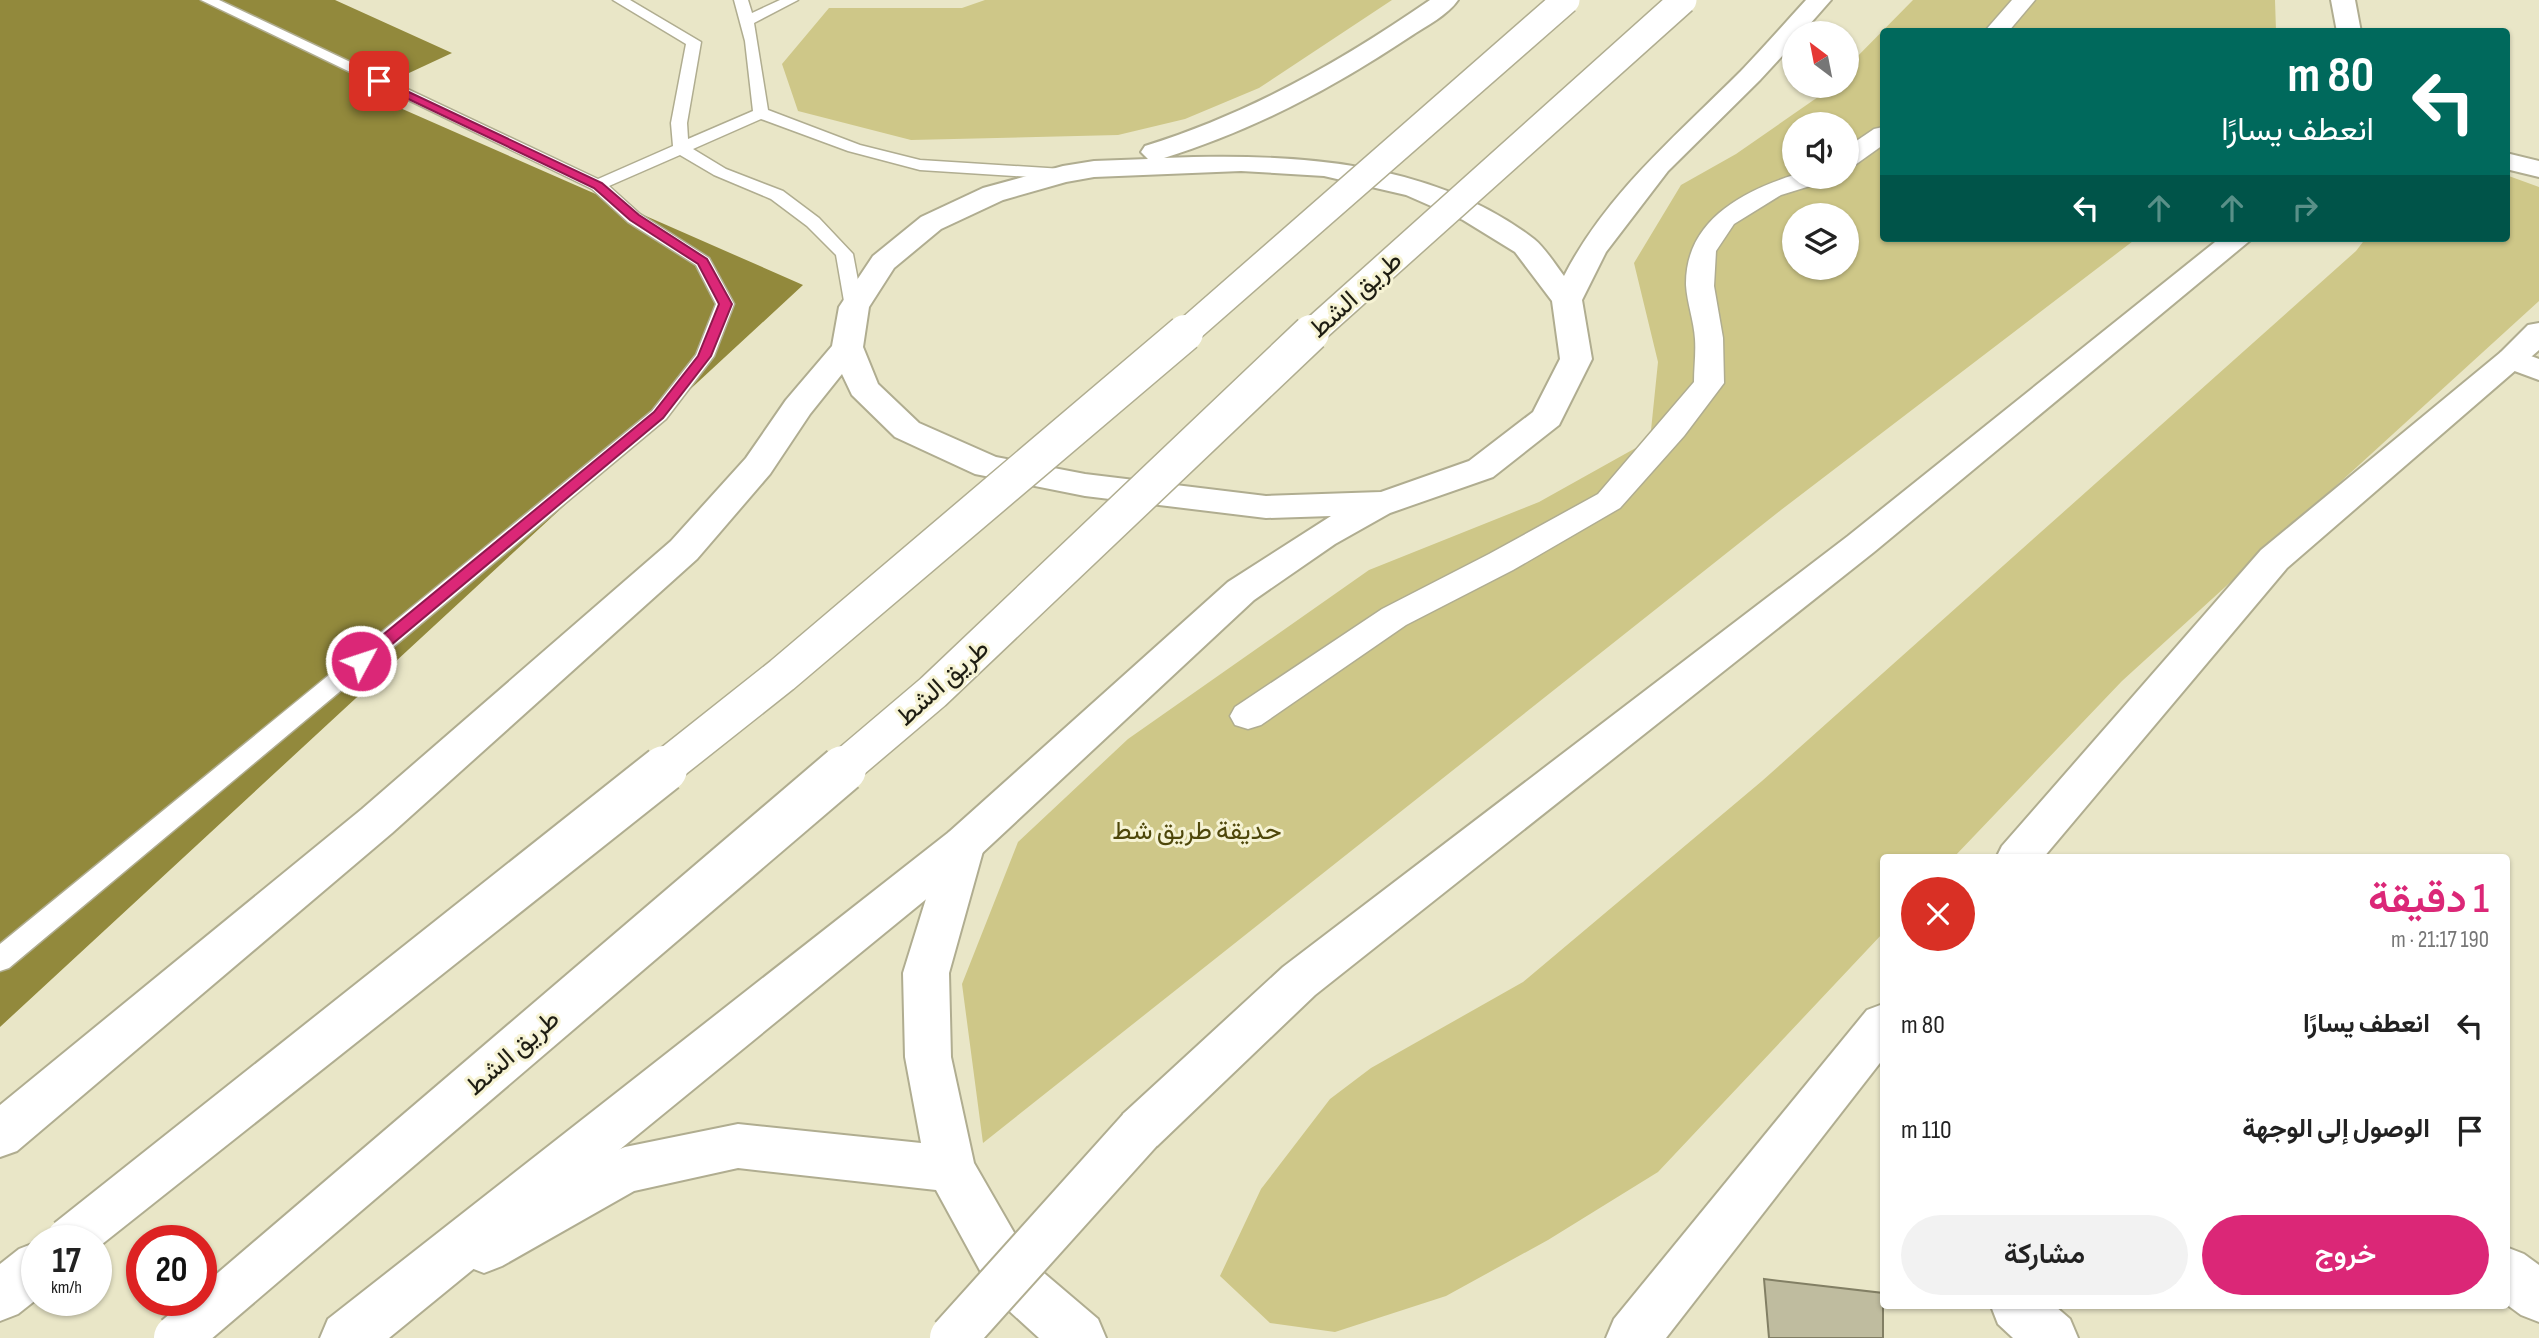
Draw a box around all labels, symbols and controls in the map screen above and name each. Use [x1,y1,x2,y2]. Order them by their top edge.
north arrow [1782,21,1858,98]
map controls [1782,21,1859,280]
text: 80 m [2287,47,2374,106]
pin [349,51,409,111]
icon: left [2398,56,2489,147]
icon: arrive [360,62,398,100]
text: انعطف يسارًا [2221,111,2374,150]
button: sound [1782,112,1859,189]
icon: left [2067,189,2105,227]
icon: ahead [2140,189,2178,227]
icon: ahead [2213,189,2251,227]
icon: right [2286,189,2324,227]
button: layers [1782,203,1859,280]
street label: طريق الشط [1303,245,1409,345]
position arrow [324,624,398,698]
street label: طريق الشط [890,633,996,733]
park label: حديقة طريق شط [1112,816,1282,847]
text: 1 دقيقة [2368,874,2489,925]
button: close [1901,877,1975,951]
text: 190 m · 21:17 [2391,926,2489,954]
street label: طريق الشط [460,1004,566,1102]
icon: left [2451,1007,2489,1045]
text: انعطف يسارًا [2303,1009,2430,1040]
text: 80 m [1901,1010,1945,1041]
icon: arrive [2451,1112,2489,1150]
text: الوصول إلى الوجهة [2242,1114,2430,1145]
text: 110 m [1901,1115,1952,1146]
button: مشاركة [1901,1215,2188,1295]
button: خروج [2202,1215,2489,1295]
speed limit sign: 20 [126,1225,217,1316]
text: 17 [52,1240,81,1283]
text: km/h [51,1277,82,1298]

